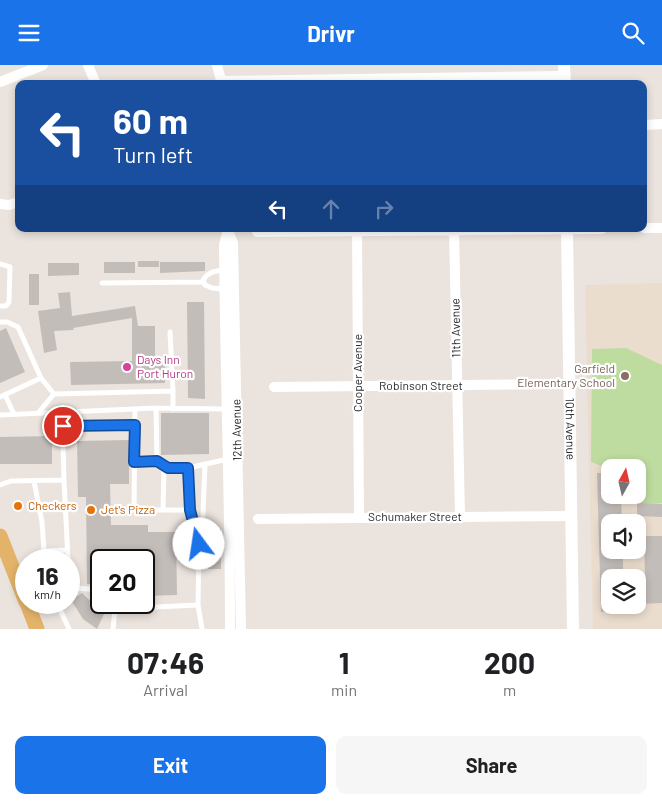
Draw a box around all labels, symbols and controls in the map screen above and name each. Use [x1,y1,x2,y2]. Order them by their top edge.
icon: menu [15,19,43,47]
icon: search [619,19,647,47]
text: Drivr [307,20,355,46]
text: 60 m [113,99,188,141]
icon: left [30,100,95,165]
text: Turn left [113,141,193,167]
icon: left [264,195,292,223]
icon: ahead [317,195,345,223]
icon: right [370,195,398,223]
street label: 11th Avenue [447,298,463,358]
street label: Cooper Avenue [350,334,364,412]
place label: Days Inn Port Huron [137,352,193,380]
marker: Days Inn Port Huron [121,361,133,373]
place label: Garfield Elementary School [517,361,615,389]
marker: Garfield Elementary School [619,370,631,382]
street label: Robinson Street [379,378,463,392]
street label: 10th Avenue [564,398,578,460]
street label: 12th Avenue [228,399,244,461]
pin [42,405,84,447]
icon: arrive [49,412,77,440]
north arrow [601,459,646,504]
map controls [601,459,646,614]
place label: Checkers [28,498,77,512]
marker: Checkers [12,500,24,512]
place label: Jet's Pizza [101,502,155,516]
marker: Jet's Pizza [85,504,97,516]
street label: Schumaker Street [368,509,462,523]
button: sound [601,514,646,559]
position arrow [172,517,224,569]
speed limit sign: 20 [90,549,155,614]
text: 16 [36,560,59,590]
button: layers [601,569,646,614]
text: km/h [34,587,61,601]
text: 07:46 [127,644,204,680]
text: 1 [339,644,349,680]
text: 200 [484,644,535,680]
text: Arrival [143,680,188,699]
text: min [331,680,357,699]
text: m [503,680,516,699]
button: Exit [15,736,326,794]
button: Share [336,736,647,794]

